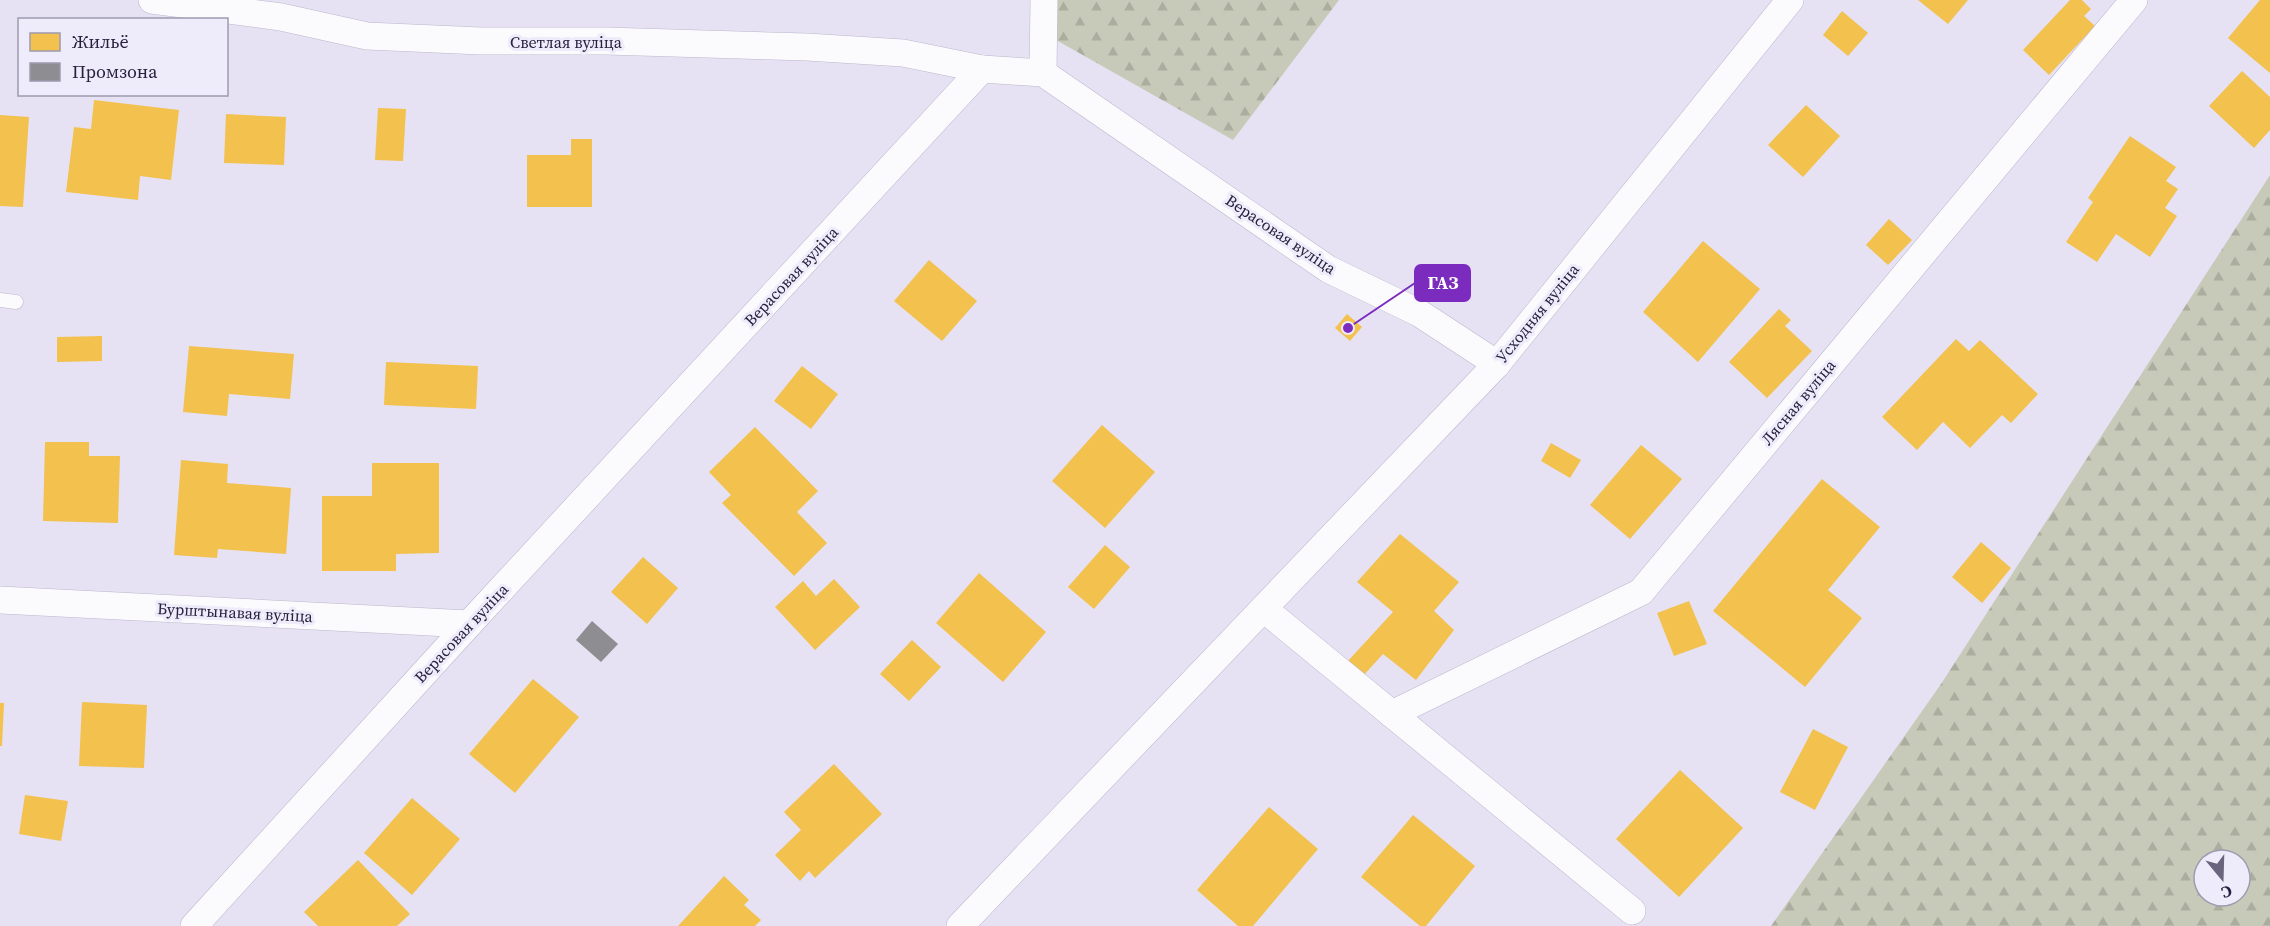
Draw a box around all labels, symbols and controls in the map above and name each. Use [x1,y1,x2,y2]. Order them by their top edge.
legend [18,18,228,96]
text: Жильё [72,29,129,54]
street label: Светлая вуліца [510,31,623,53]
text: Промзона [72,59,158,84]
street label: Верасовая вуліца [1222,189,1341,280]
street label: Верасовая вуліца [739,221,843,331]
street label: Усходняя вуліца [1490,258,1584,367]
callout: ГАЗ [1415,265,1470,301]
text: ГАЗ [1427,270,1459,295]
street label: Лясная вуліца [1756,354,1841,449]
street label: Верасовая вуліца [409,578,513,688]
street label: Бурштынавая вуліца [157,597,314,627]
north arrow [2192,848,2252,908]
text: С [2219,880,2235,904]

